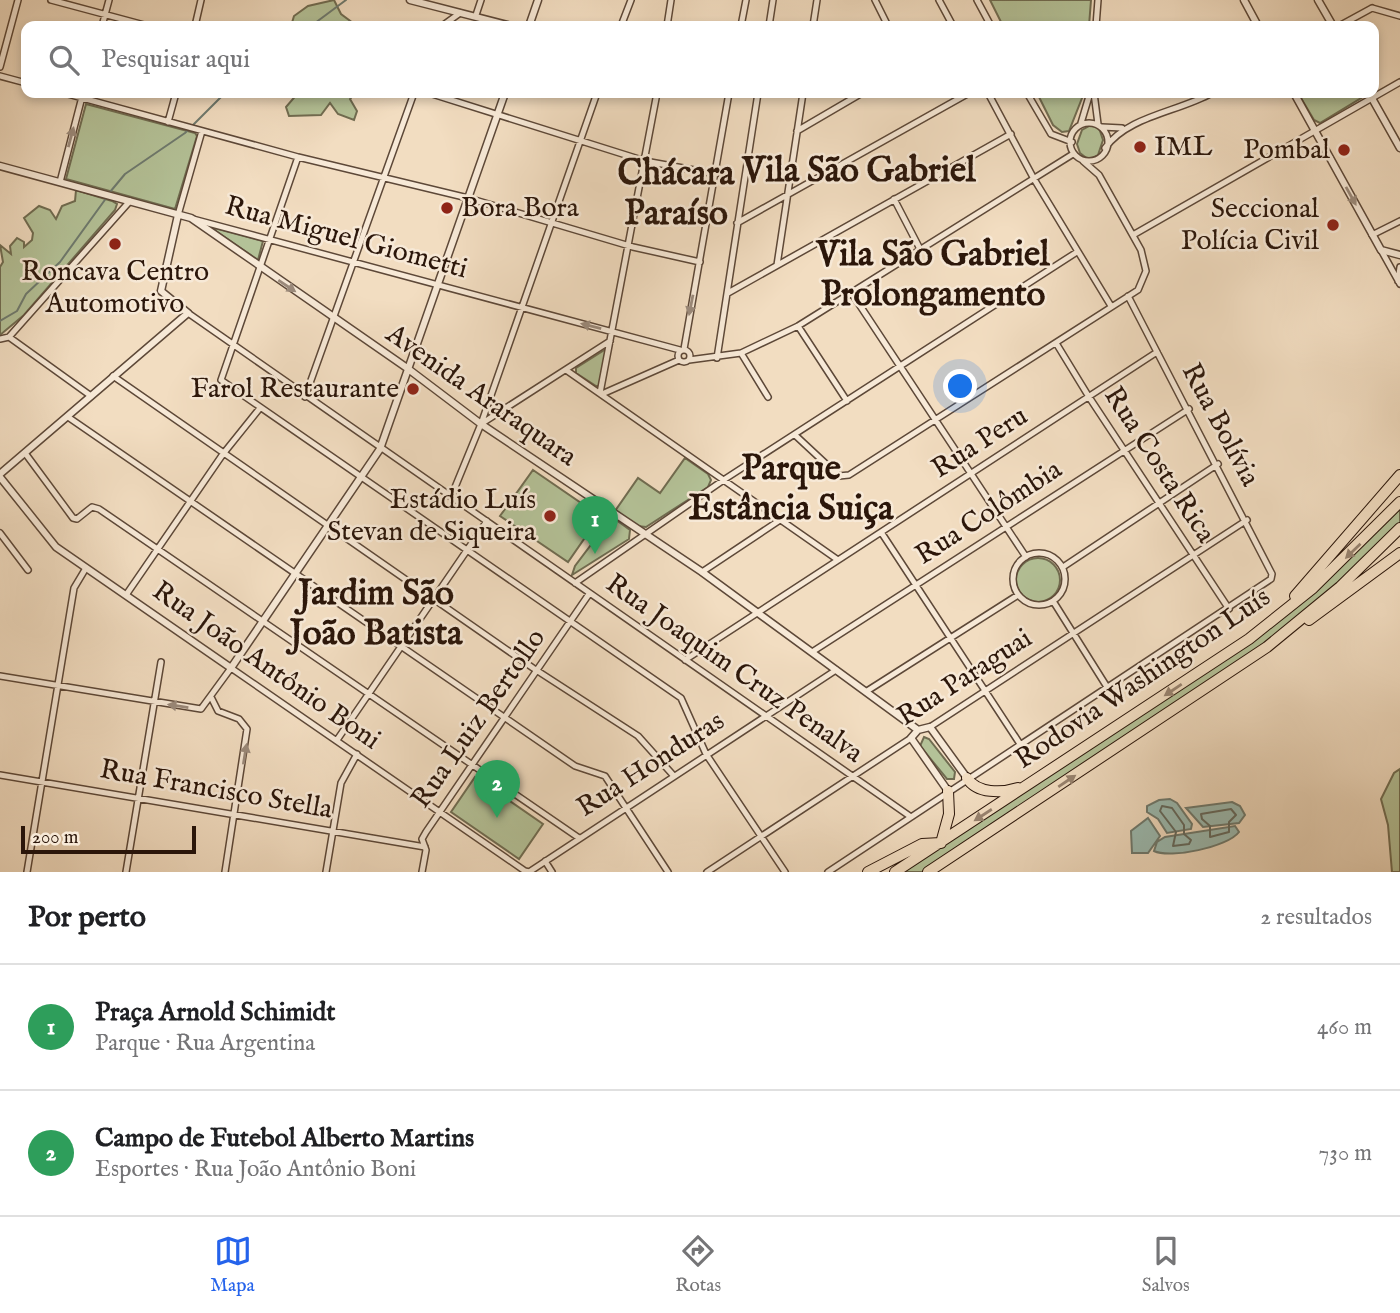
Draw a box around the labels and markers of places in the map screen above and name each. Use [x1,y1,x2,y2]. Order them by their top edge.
place label: IML [1154,130,1212,165]
place label: Pombal [1243,133,1330,168]
marker: IML [1132,139,1148,155]
marker: Pombal [1336,142,1352,158]
place label: Bora Bora [461,191,580,226]
place label: Seccional Polícia Civil [1181,192,1319,259]
marker: Bora Bora [439,200,455,216]
marker: Seccional Polícia Civil [1325,217,1341,233]
marker: Roncava Centro Automotivo [107,236,123,252]
place label: Roncava Centro Automotivo [21,255,209,322]
place label: Farol Restaurante [191,372,399,407]
marker: Farol Restaurante [405,381,421,397]
place label: Estádio Luís Stevan de Siqueira [327,483,537,550]
pin: 1 [572,496,618,554]
marker: Estádio Luís Stevan de Siqueira [542,508,558,524]
pin: 2 [474,760,520,818]

